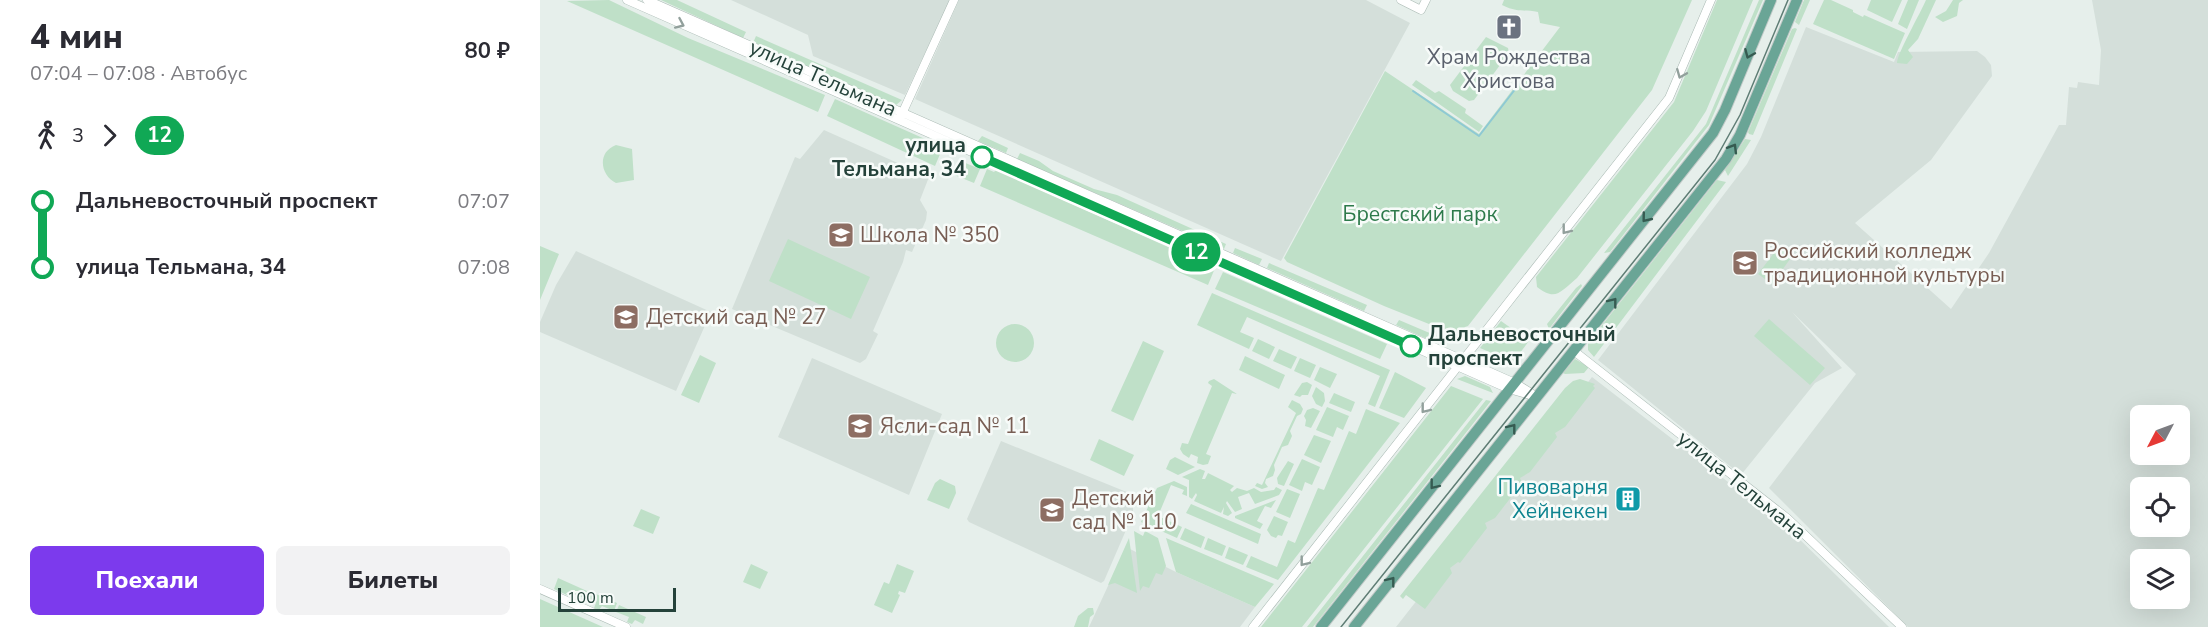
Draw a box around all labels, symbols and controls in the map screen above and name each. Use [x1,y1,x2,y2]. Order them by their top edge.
church icon: Храм Рождества Христова [1494,12,1524,42]
text: 4 мин [30,15,123,60]
one-way arrow [674,17,685,29]
street label: улица Тельмана [745,33,901,123]
text: 80 ₽ [464,36,510,66]
place label: Храм Рождества Христова [1427,43,1591,95]
one-way arrow [1744,48,1756,59]
text: 07:04 – 07:08 · Автобус [30,60,247,87]
one-way arrow [1676,67,1688,78]
icon: walk [30,119,63,152]
icon: forward [93,119,126,152]
text: 12 [147,121,172,149]
text: 3 [72,122,84,149]
place label: улица Тельмана, 34 [832,131,966,183]
one-way arrow [1725,144,1737,154]
marker: улица Тельмана, 34 [971,146,993,168]
text: Дальневосточный проспект [76,186,377,216]
text: 07:07 [457,188,510,215]
park label: Брестский парк [1343,200,1498,228]
one-way arrow [1642,211,1653,222]
school or university icon: Школа № 350 [826,220,856,250]
place label: Школа № 350 [860,221,999,249]
one-way arrow [1562,223,1573,234]
line badge: 12 [1169,232,1223,272]
place label: Российский колледж традиционной культуры [1764,237,2005,289]
text: 12 [1183,238,1209,266]
school or university icon: Российский колледж традиционной культуры [1730,248,1760,278]
text: улица Тельмана, 34 [76,252,286,282]
text: 07:08 [457,254,510,281]
one-way arrow [1605,297,1616,308]
school or university icon: Детский сад № 27 [611,302,641,332]
place label: Детский сад № 27 [646,303,826,331]
place label: Дальневосточный проспект [1428,320,1616,372]
marker: Дальневосточный проспект [1400,335,1422,357]
one-way arrow [1421,402,1432,413]
north arrow [2130,405,2190,465]
map controls [2130,405,2190,609]
school or university icon: Ясли-сад № 11 [845,411,875,441]
place label: Ясли-сад № 11 [880,412,1030,440]
one-way arrow [1504,424,1515,435]
street label: улица Тельмана [1672,424,1812,546]
place label: Пивоварня Хейнекен [1498,473,1608,525]
button: locate [2130,477,2190,537]
one-way arrow [1430,478,1441,489]
place label: Детский сад № 110 [1072,484,1177,536]
building icon: Пивоварня Хейнекен [1613,484,1643,514]
school or university icon: Детский сад № 110 [1037,495,1067,525]
button: Поехали [30,546,264,615]
button: Билеты [276,546,510,615]
button: layers [2130,549,2190,609]
one-way arrow [1301,555,1312,566]
one-way arrow [1383,577,1394,588]
scale bar [558,585,676,612]
text: 100 m [567,587,614,609]

